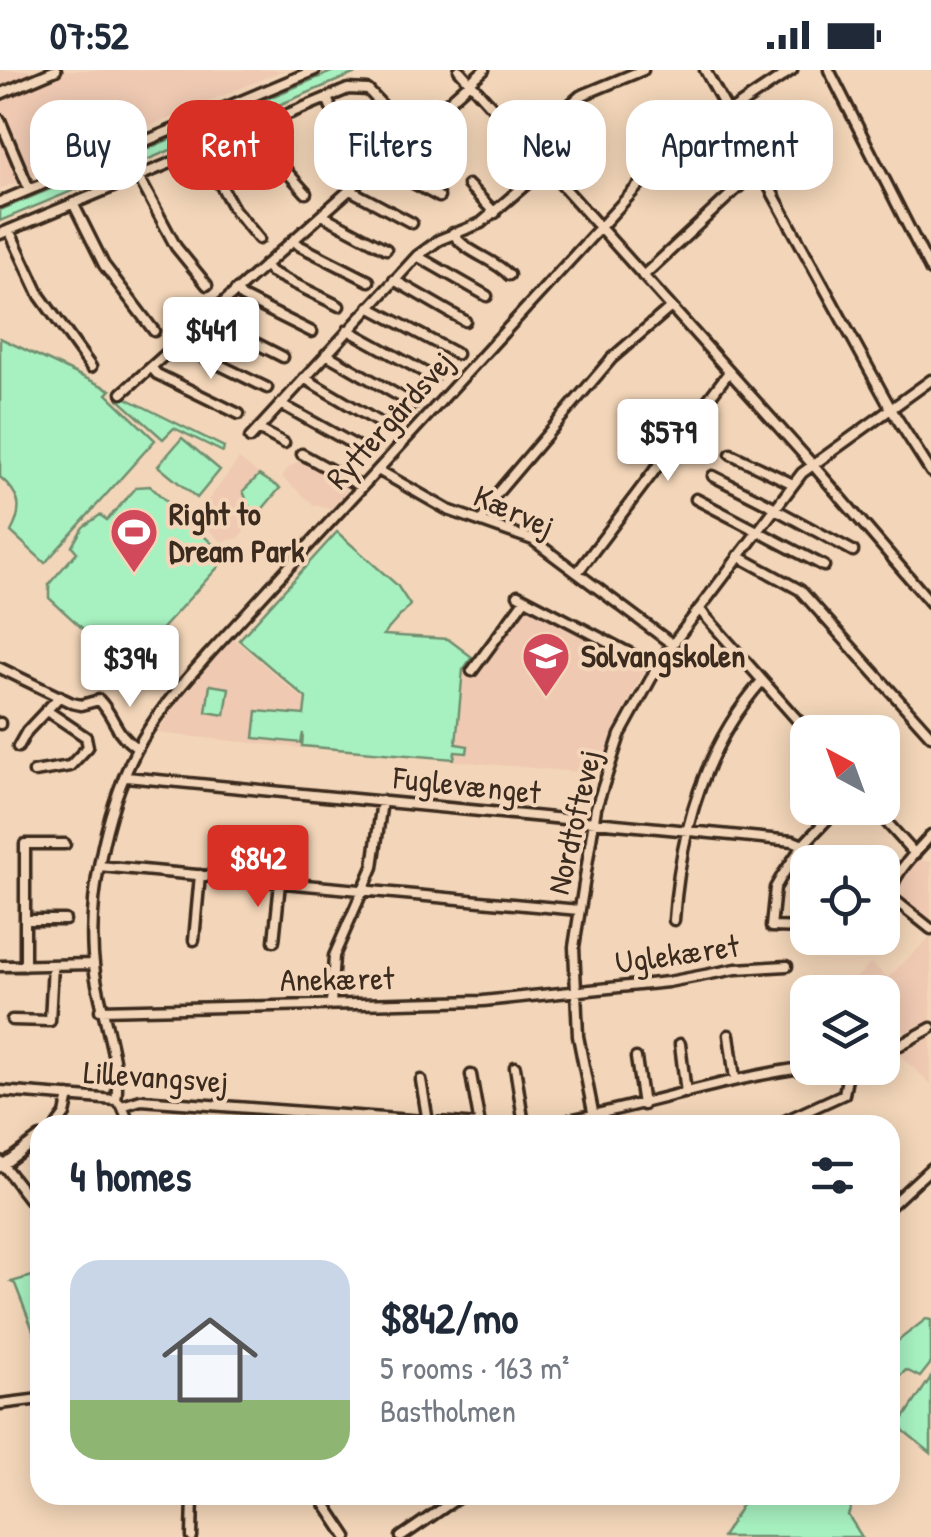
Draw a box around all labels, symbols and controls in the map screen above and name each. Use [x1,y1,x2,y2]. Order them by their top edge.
text: 07:52 [50,9,129,61]
chip: Buy [30,100,147,190]
chip: Rent [167,100,294,190]
chip: Filters [314,100,467,190]
chip: New [487,100,606,190]
chip: Apartment [626,100,833,190]
pin: $441 [152,297,270,382]
text: $441 [185,308,237,351]
street label: Ryttergårdsvej [316,341,463,498]
pin: $579 [609,399,727,484]
text: $579 [639,410,697,453]
street label: Kærvej [467,474,561,547]
place label: Right to Dream Park [169,492,305,572]
sports icon: Right to Dream Park [108,506,160,574]
pin: $394 [71,625,189,710]
school or university icon: Solvangskolen [520,630,572,698]
place label: Solvangskolen [581,634,745,678]
text: $394 [103,636,157,679]
north arrow [790,715,900,825]
map controls [790,715,900,1085]
street label: Nordtoftevej [536,745,611,898]
street label: Fuglevænget [391,755,544,814]
pin: $842 [199,825,317,910]
text: $842 [229,836,287,879]
button: locate [790,845,900,955]
street label: Uglekæret [612,923,742,983]
street label: Anekæret [280,956,395,1001]
button: layers [790,975,900,1085]
street label: Lillevangsvej [82,1050,230,1103]
text: 4 homes [70,1147,191,1204]
icon: filters [805,1148,860,1203]
text: $842/mo [380,1289,518,1346]
icon: home [150,1300,270,1420]
text: 5 rooms · 163 m² [380,1346,569,1389]
text: Bastholmen [380,1389,516,1432]

